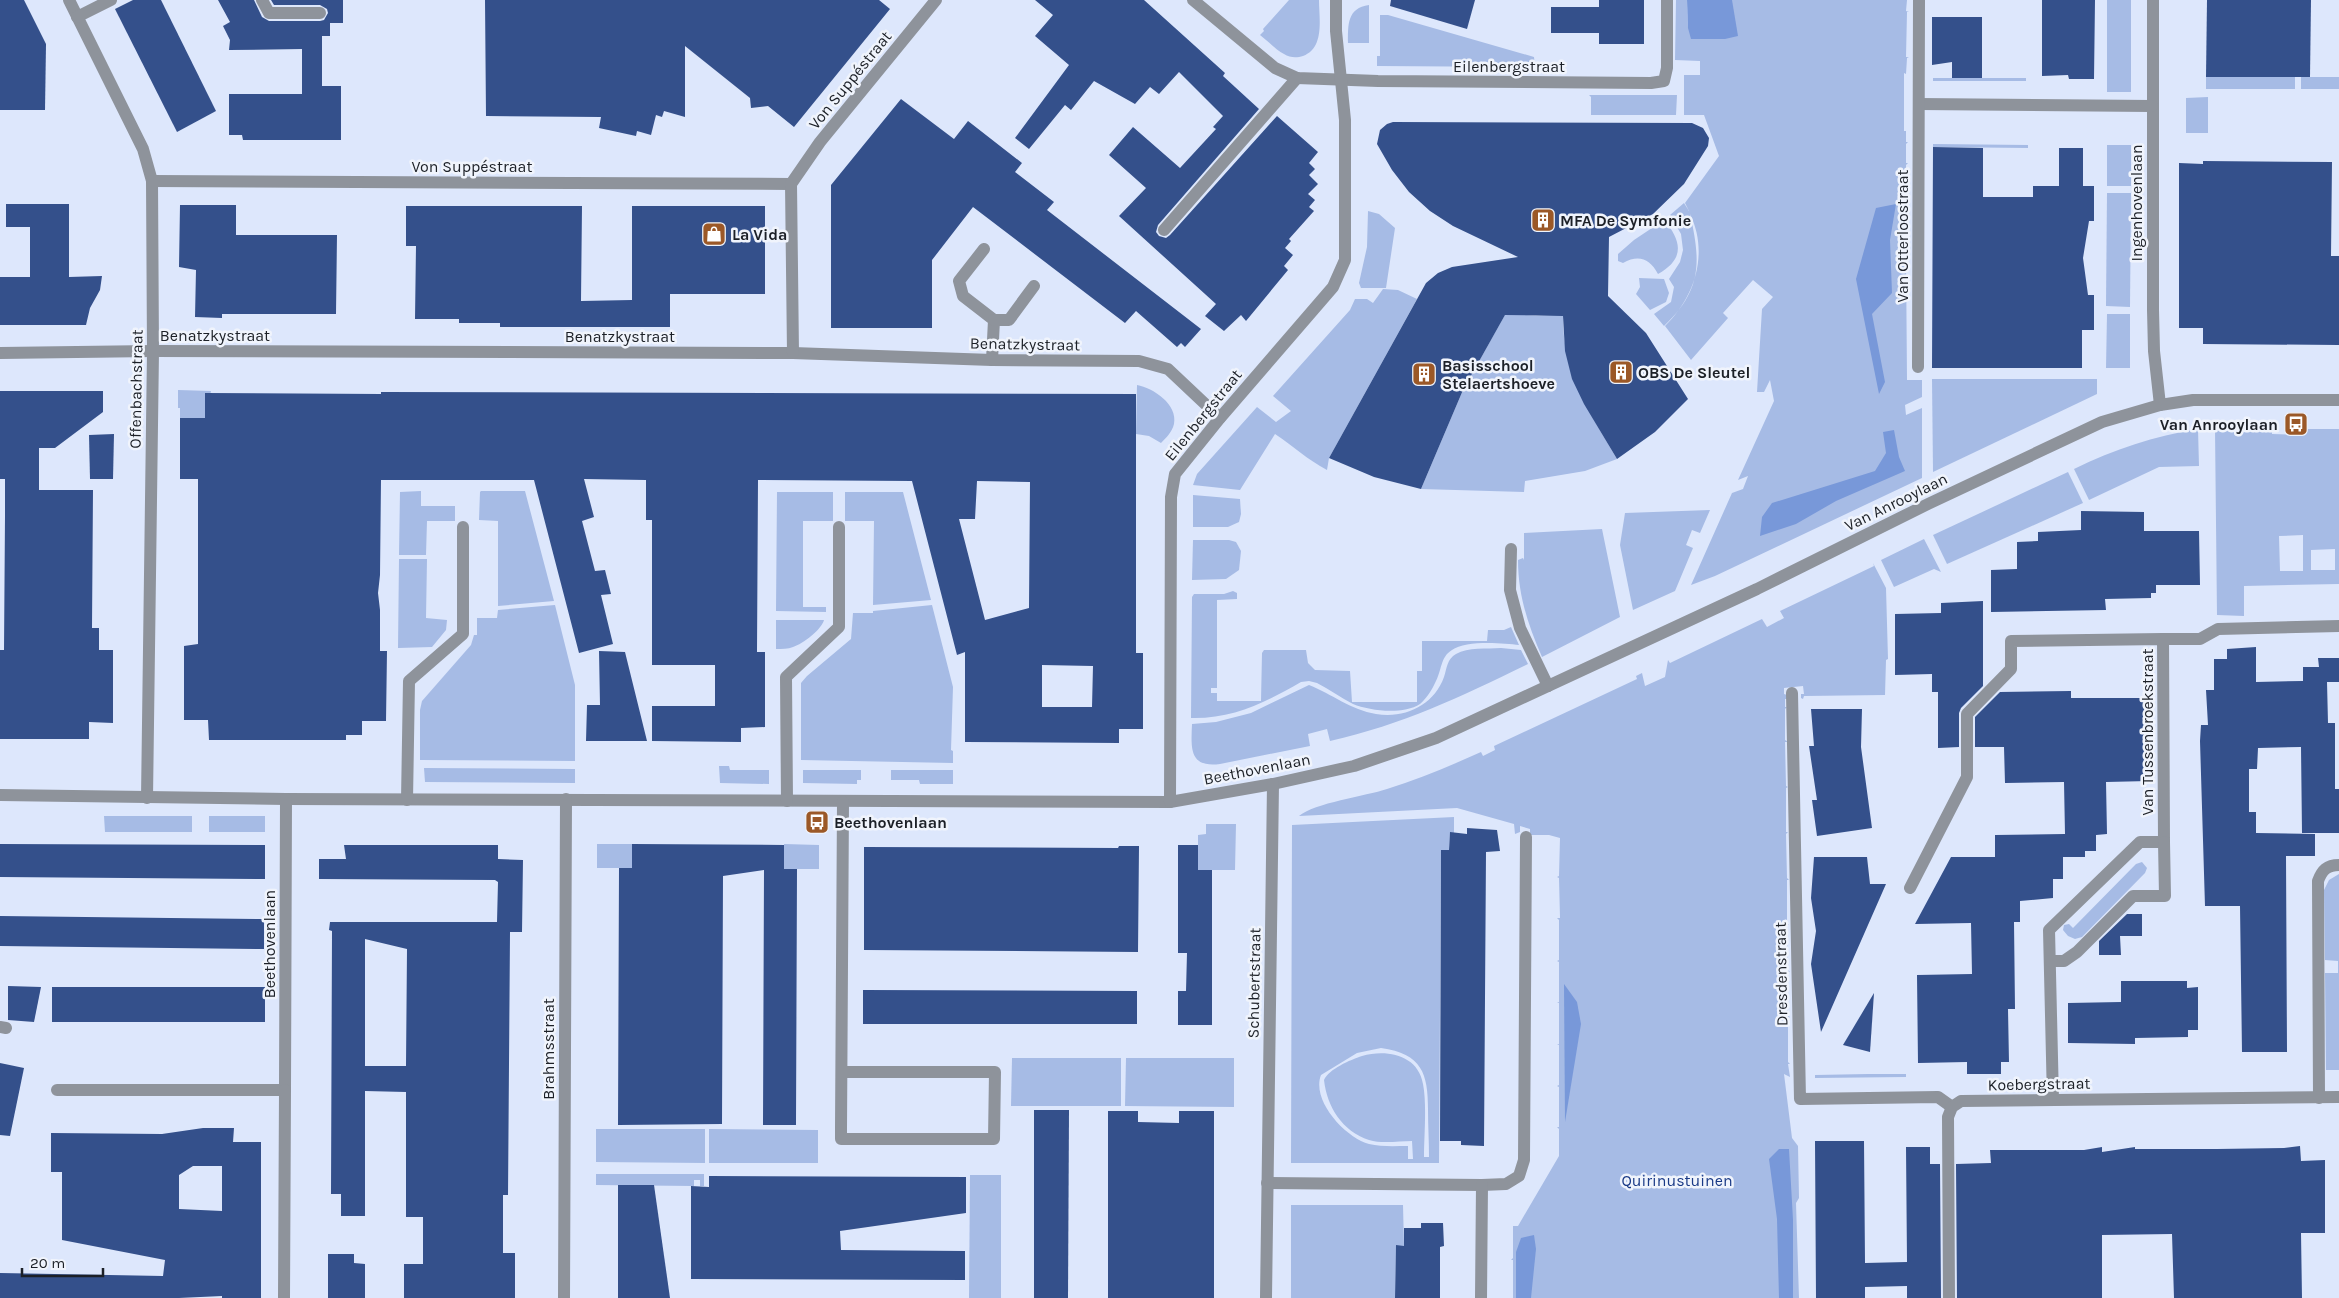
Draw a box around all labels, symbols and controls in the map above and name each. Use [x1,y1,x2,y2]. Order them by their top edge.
street label: Von Suppéstraat [805,27,895,133]
street label: Eilenbergstraat [1453,57,1565,76]
street label: Ingenhovenlaan [2127,144,2146,262]
street label: Von Suppéstraat [412,157,532,176]
street label: Van Otterloostraat [1893,170,1912,302]
building icon: MFA De Symfonie [1530,207,1556,233]
place label: MFA De Symfonie [1560,211,1691,230]
shop icon: La Vida [701,221,727,247]
place label: La Vida [732,225,787,244]
street label: Benatzkystraat [160,326,270,345]
street label: Benatzkystraat [565,327,675,346]
street label: Offenbachstraat [125,329,147,449]
street label: Benatzkystraat [970,334,1080,354]
place label: Basisschool Stelaertshoeve [1442,356,1555,393]
building icon: OBS De Sleutel [1608,359,1634,385]
building icon: Basisschool Stelaertshoeve [1411,361,1437,387]
place label: OBS De Sleutel [1638,363,1750,382]
street label: Eilenbergstraat [1160,365,1246,465]
bus stop icon: Van Anrooylaan [2283,411,2309,437]
place label: Van Anrooylaan [2160,415,2278,434]
street label: Van Anrooylaan [1841,469,1951,535]
street label: Van Tussenbroekstraat [2138,648,2157,816]
street label: Beethovenlaan [1202,749,1312,789]
bus stop icon: Beethovenlaan [804,809,830,835]
place label: Beethovenlaan [834,813,947,832]
street label: Beethovenlaan [260,890,279,998]
street label: Dresdenstraat [1771,922,1791,1026]
street label: Schubertstraat [1244,928,1264,1038]
street label: Brahmsstraat [539,998,558,1100]
street label: Koebergstraat [1987,1074,2091,1094]
park label: Quirinustuinen [1621,1171,1733,1190]
scale bar [22,1246,104,1278]
text: 20 m [30,1254,65,1272]

